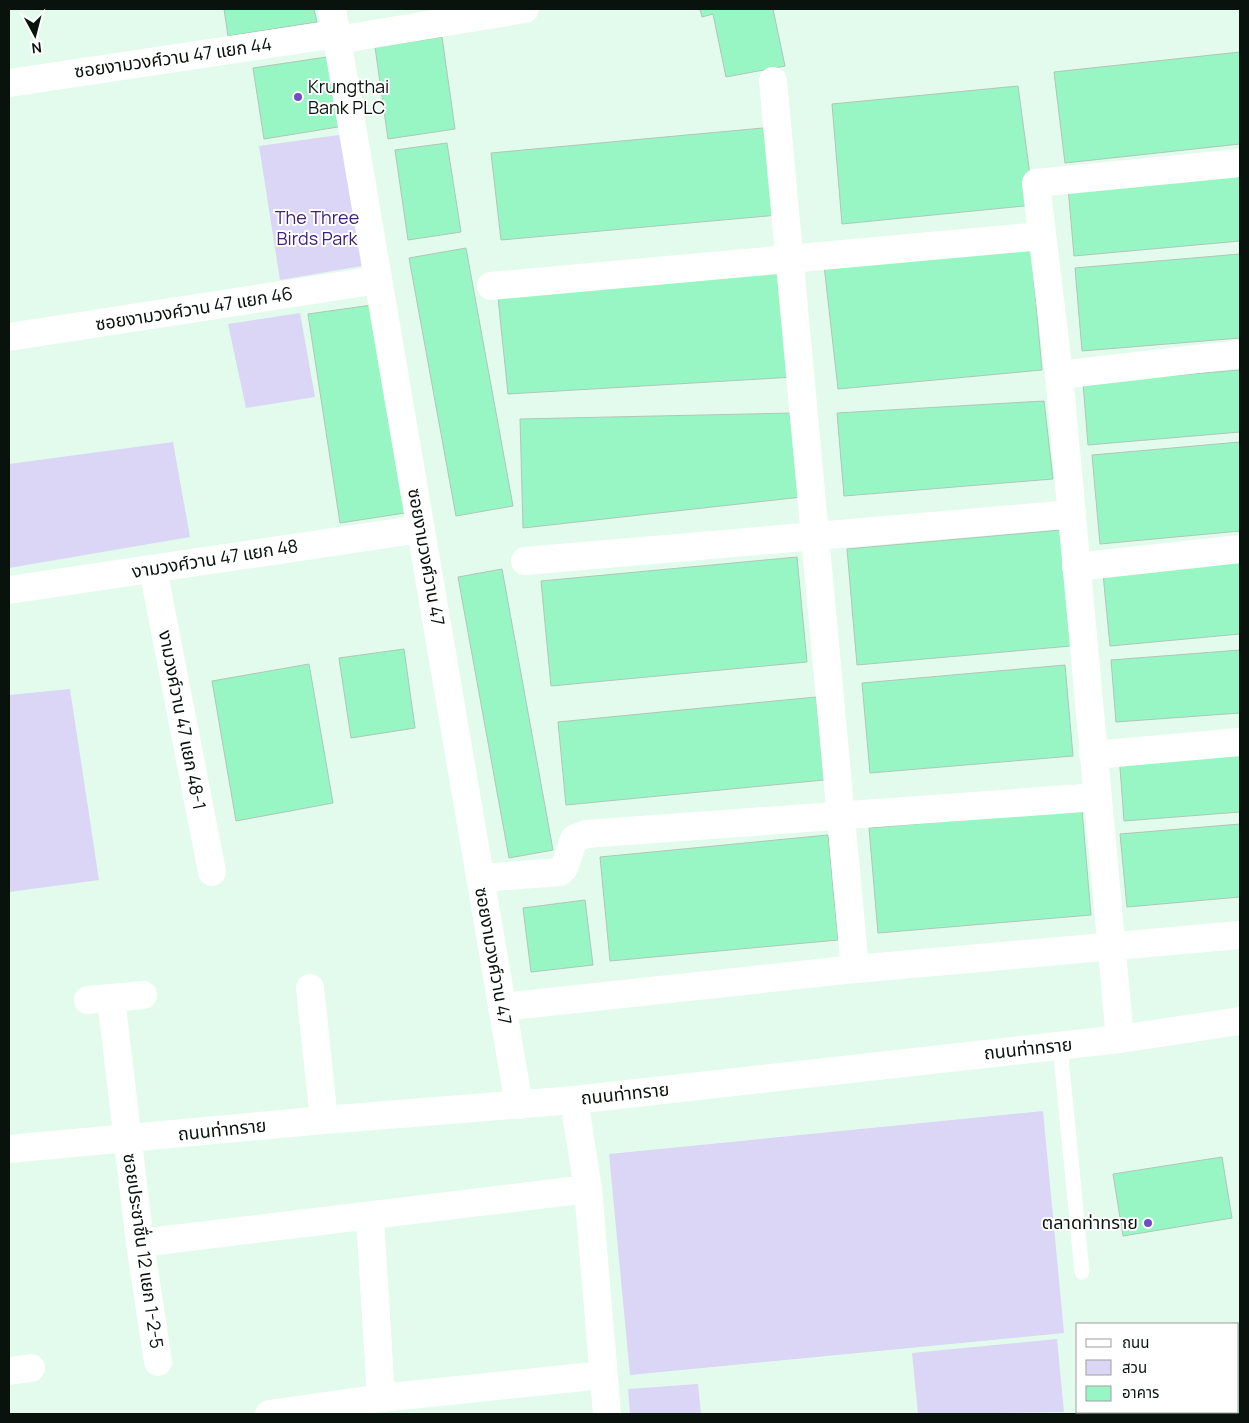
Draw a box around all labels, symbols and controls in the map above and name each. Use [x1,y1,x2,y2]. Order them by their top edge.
north arrow [10,10,60,60]
street label: ซอยงามวงศ์วาน 47 แยก 44 [73,31,273,83]
text: N [30,38,43,58]
place label: Krungthai Bank PLC [308,74,389,119]
marker: Krungthai Bank PLC [292,91,304,103]
park label: The Three Birds Park [275,205,359,250]
street label: ซอยงามวงศ์วาน 47 แยก 46 [93,281,294,335]
street label: ซอยงามวงศ์วาน 47 [403,486,451,628]
street label: งามวงศ์วาน 47 แยก 48 [130,533,300,583]
street label: งามวงศ์วาน 47 แยก 48-1 [154,628,212,812]
street label: ซอยงามวงศ์วาน 47 [470,885,518,1027]
street label: ถนนท่าทราย [982,1031,1073,1065]
street label: ถนนท่าทราย [579,1076,670,1110]
street label: ถนนท่าทราย [176,1112,267,1146]
street label: ซอยประชาชื่น 12 แยก 1-2-5 [118,1152,170,1350]
place label: ตลาดท่าทราย [1042,1210,1138,1234]
marker: ตลาดท่าทราย [1142,1217,1154,1229]
legend [1076,1323,1239,1413]
text: ถนน [1122,1332,1149,1353]
text: สวน [1122,1357,1147,1378]
text: อาคาร [1122,1382,1159,1403]

